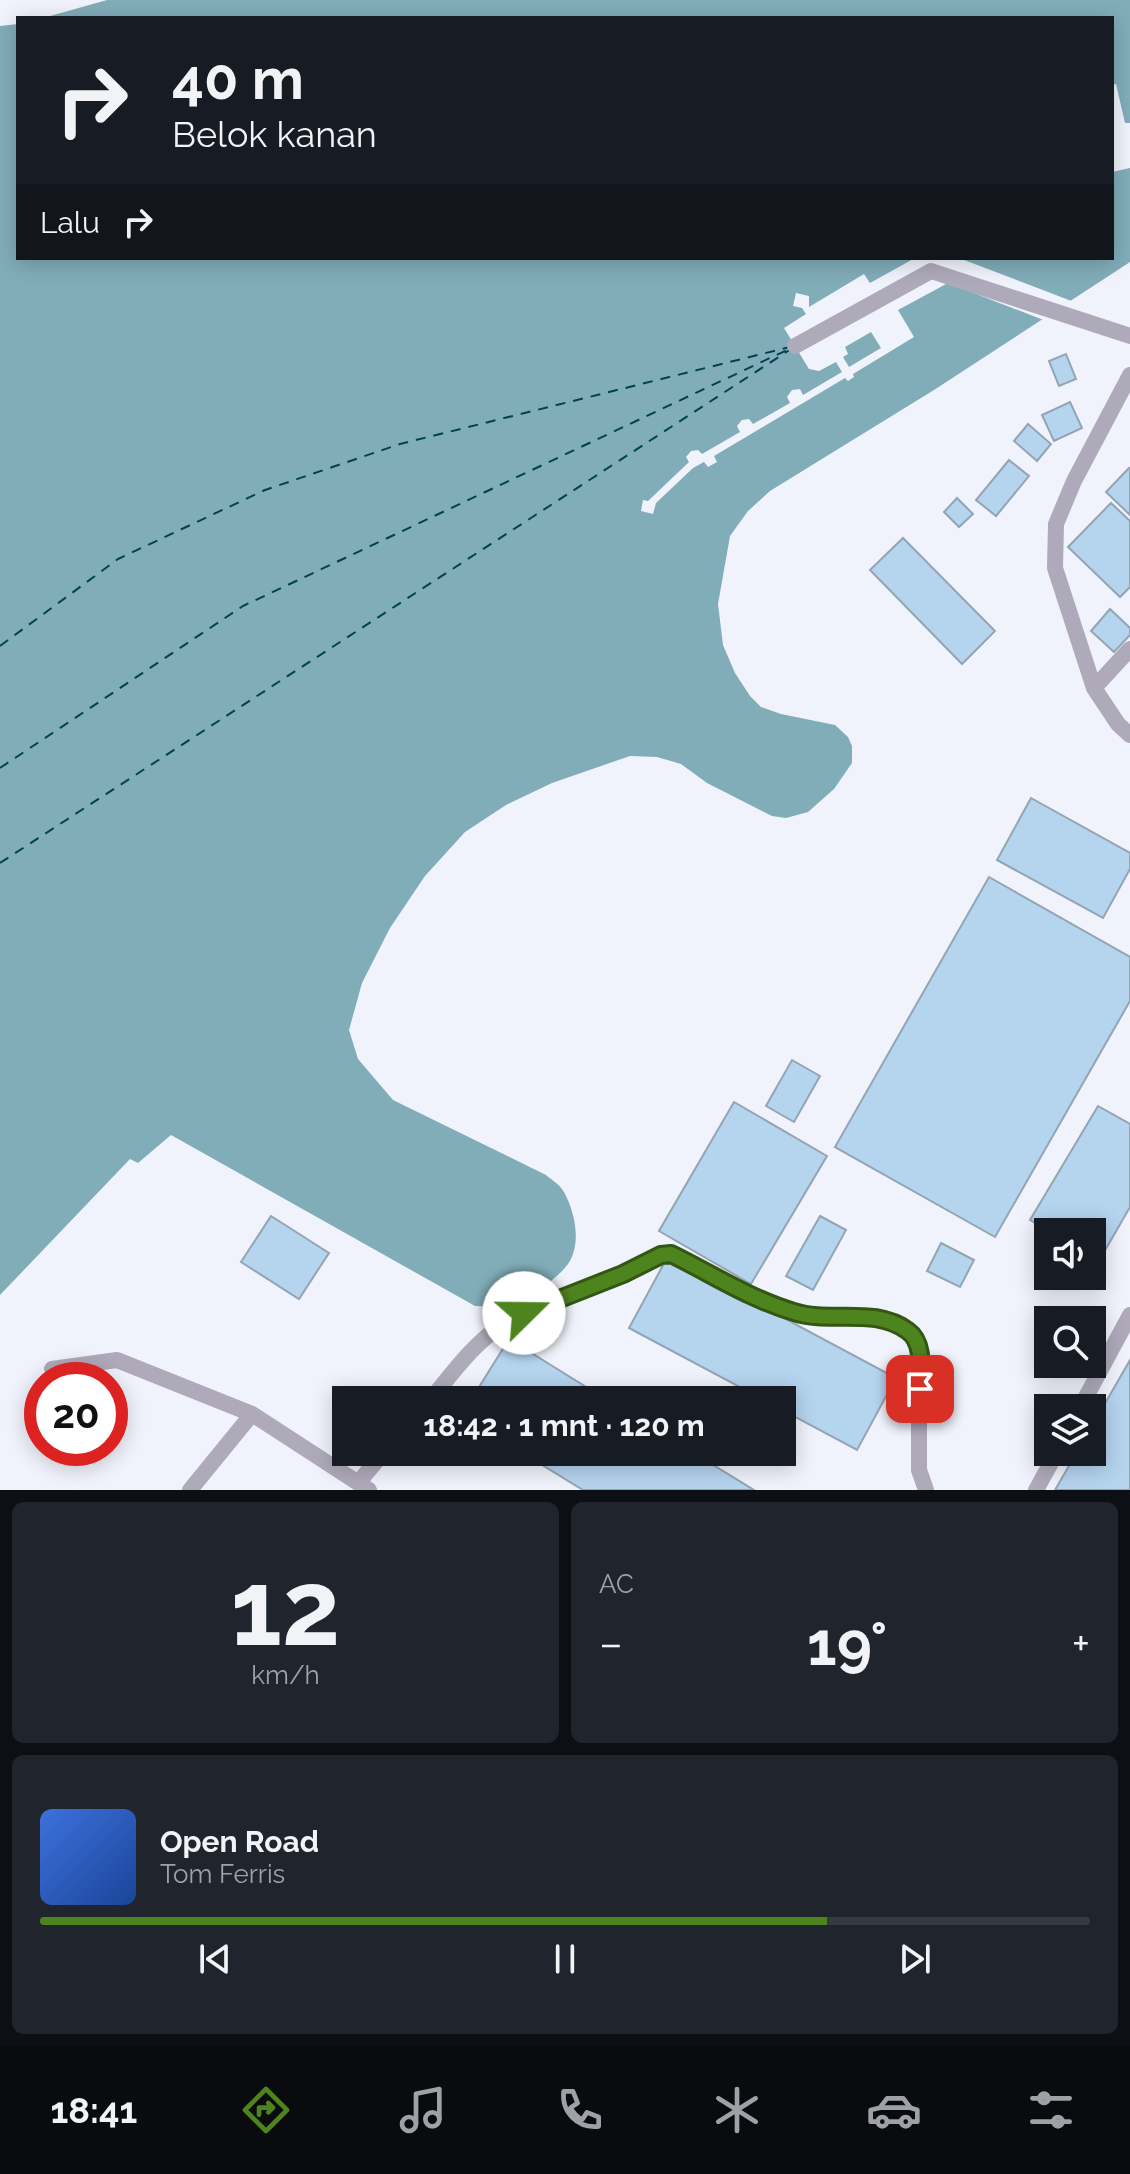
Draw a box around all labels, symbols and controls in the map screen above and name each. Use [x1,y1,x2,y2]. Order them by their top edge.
text: 40 m [172,46,304,112]
icon: right [40,48,144,152]
text: Belok kanan [172,113,377,155]
icon: right [116,200,160,244]
text: Lalu [40,205,100,240]
map controls [1034,1218,1106,1466]
button: sound [1034,1218,1106,1290]
position arrow [482,1271,566,1355]
button: search [1034,1306,1106,1378]
pin [886,1355,954,1423]
speed limit sign: 20 [24,1362,128,1466]
icon: arrive [898,1367,942,1411]
button: layers [1034,1394,1106,1466]
text: 18:42 · 1 mnt · 120 m [423,1408,705,1443]
text: 12 [230,1547,341,1669]
text: AC [599,1569,634,1599]
text: 19° [807,1609,887,1679]
text: − [599,1618,623,1669]
text: + [1072,1618,1090,1669]
text: km/h [251,1660,320,1690]
text: Open Road [160,1824,319,1859]
text: Tom Ferris [160,1859,285,1889]
icon: previous [193,1937,237,1981]
icon: pause [543,1937,587,1981]
icon: next [893,1937,937,1981]
icon: directions [238,2082,294,2138]
icon: music [395,2082,451,2138]
icon: phone [552,2082,608,2138]
icon: climate [709,2082,765,2138]
icon: car [866,2082,922,2138]
icon: filters [1023,2082,1079,2138]
text: 18:41 [51,2089,137,2131]

